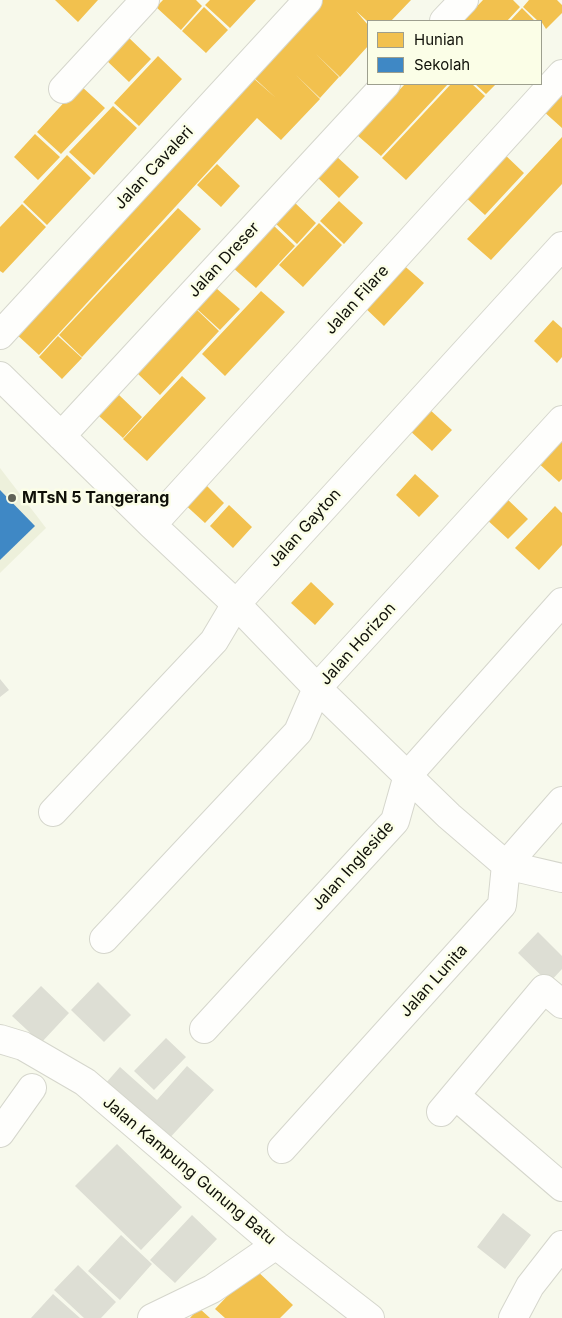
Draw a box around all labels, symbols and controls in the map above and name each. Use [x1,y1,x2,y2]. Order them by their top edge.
legend [367,20,542,85]
text: Hunian [414,30,464,49]
text: Sekolah [414,55,470,74]
street label: Jalan Cavaleri [111,122,197,214]
street label: Jalan Dreser [184,219,264,301]
street label: Jalan Filare [321,262,393,338]
street label: Jalan Gayton [265,485,345,571]
place label: MTsN 5 Tangerang [22,488,169,508]
marker: MTsN 5 Tangerang [6,492,18,504]
street label: Jalan Horizon [316,599,400,689]
street label: Jalan Ingleside [308,818,398,914]
street label: Jalan Lunita [396,941,472,1021]
street label: Jalan Kampung Gunung Batu [99,1093,279,1249]

